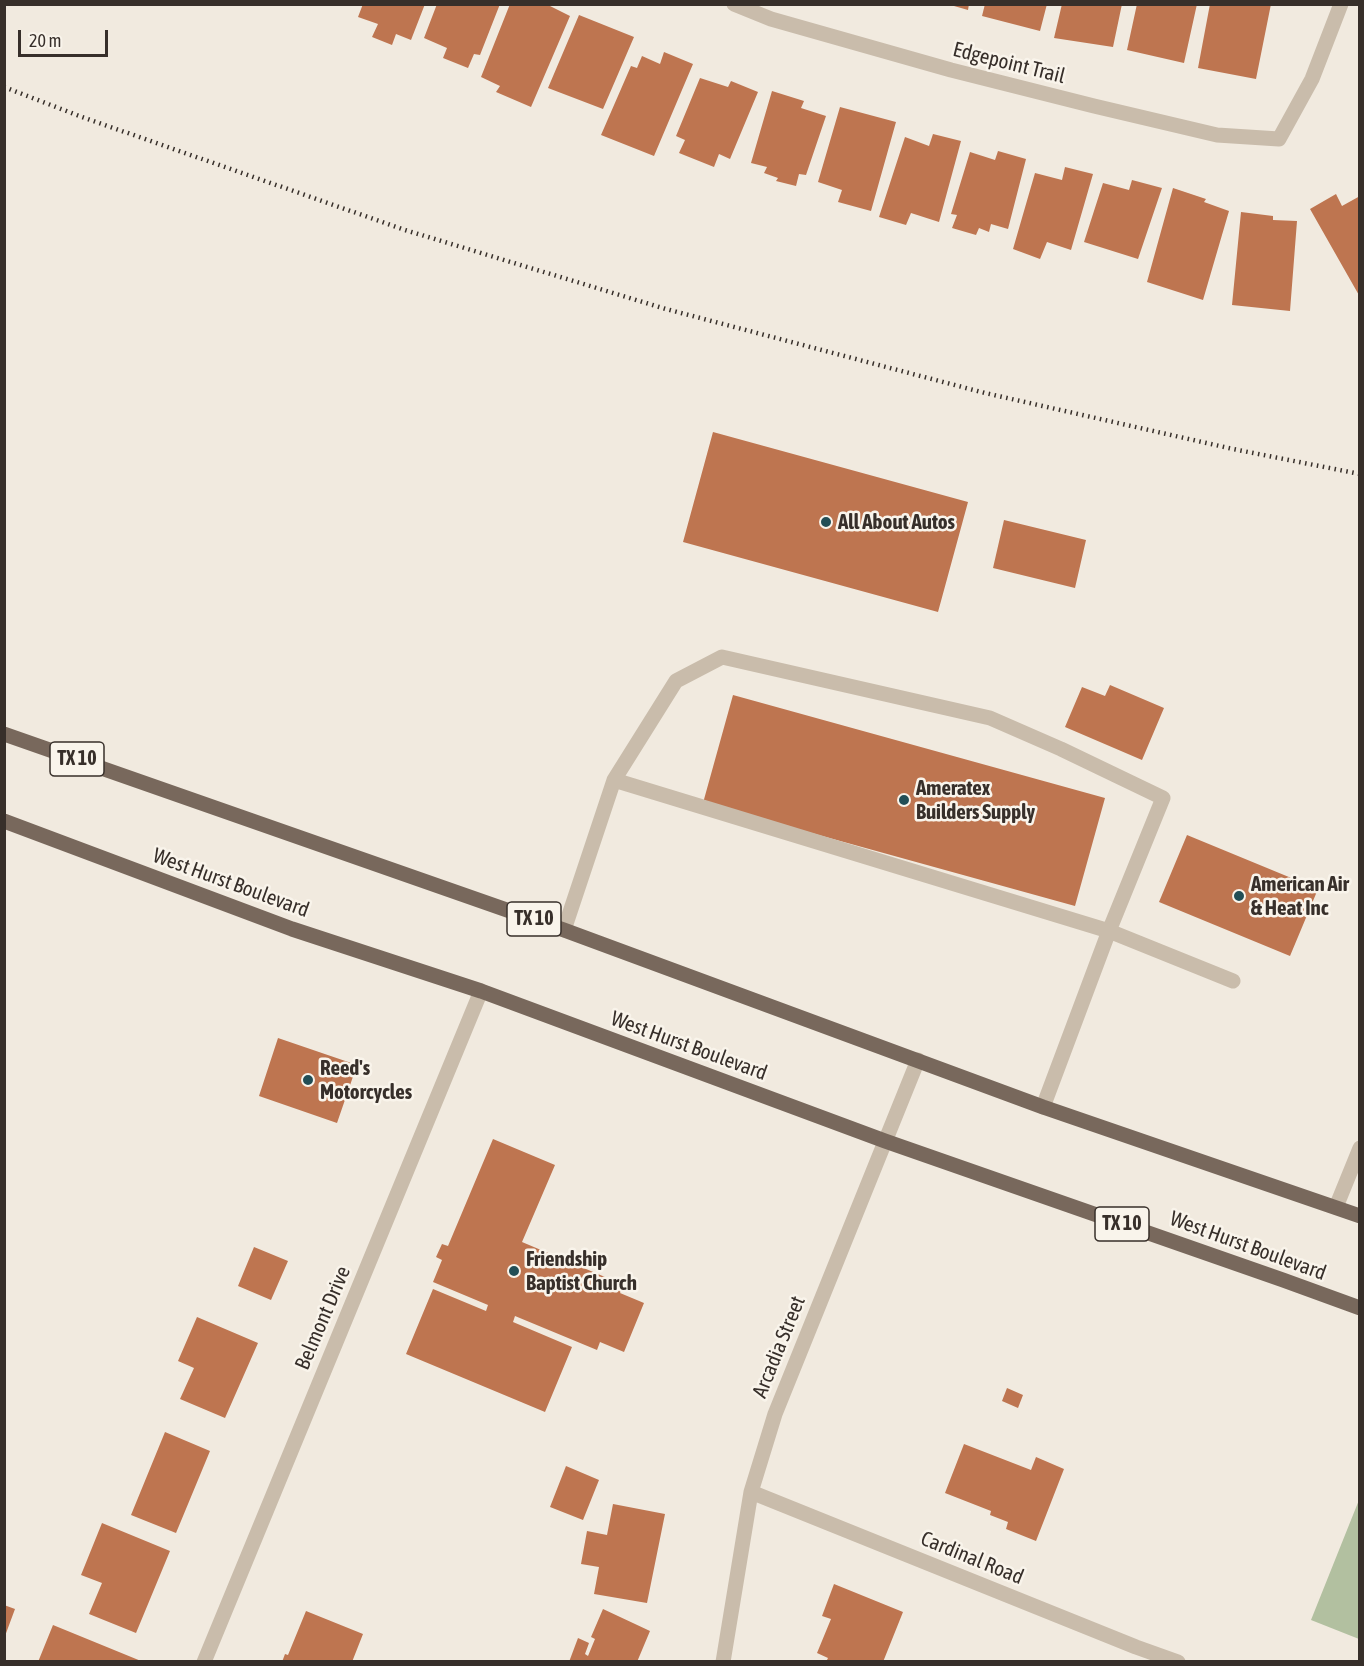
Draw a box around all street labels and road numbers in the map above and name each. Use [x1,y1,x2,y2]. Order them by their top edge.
street label: Edgepoint Trail [950,37,1068,89]
road number: TX 10 [50,742,104,776]
street label: West Hurst Boulevard [149,843,313,923]
road number: TX 10 [507,902,561,936]
street label: West Hurst Boulevard [607,1006,771,1086]
street label: West Hurst Boulevard [1166,1206,1330,1286]
road number: TX 10 [1095,1207,1149,1241]
street label: Belmont Drive [290,1262,356,1374]
street label: Arcadia Street [747,1292,811,1402]
street label: Cardinal Road [917,1526,1027,1590]

